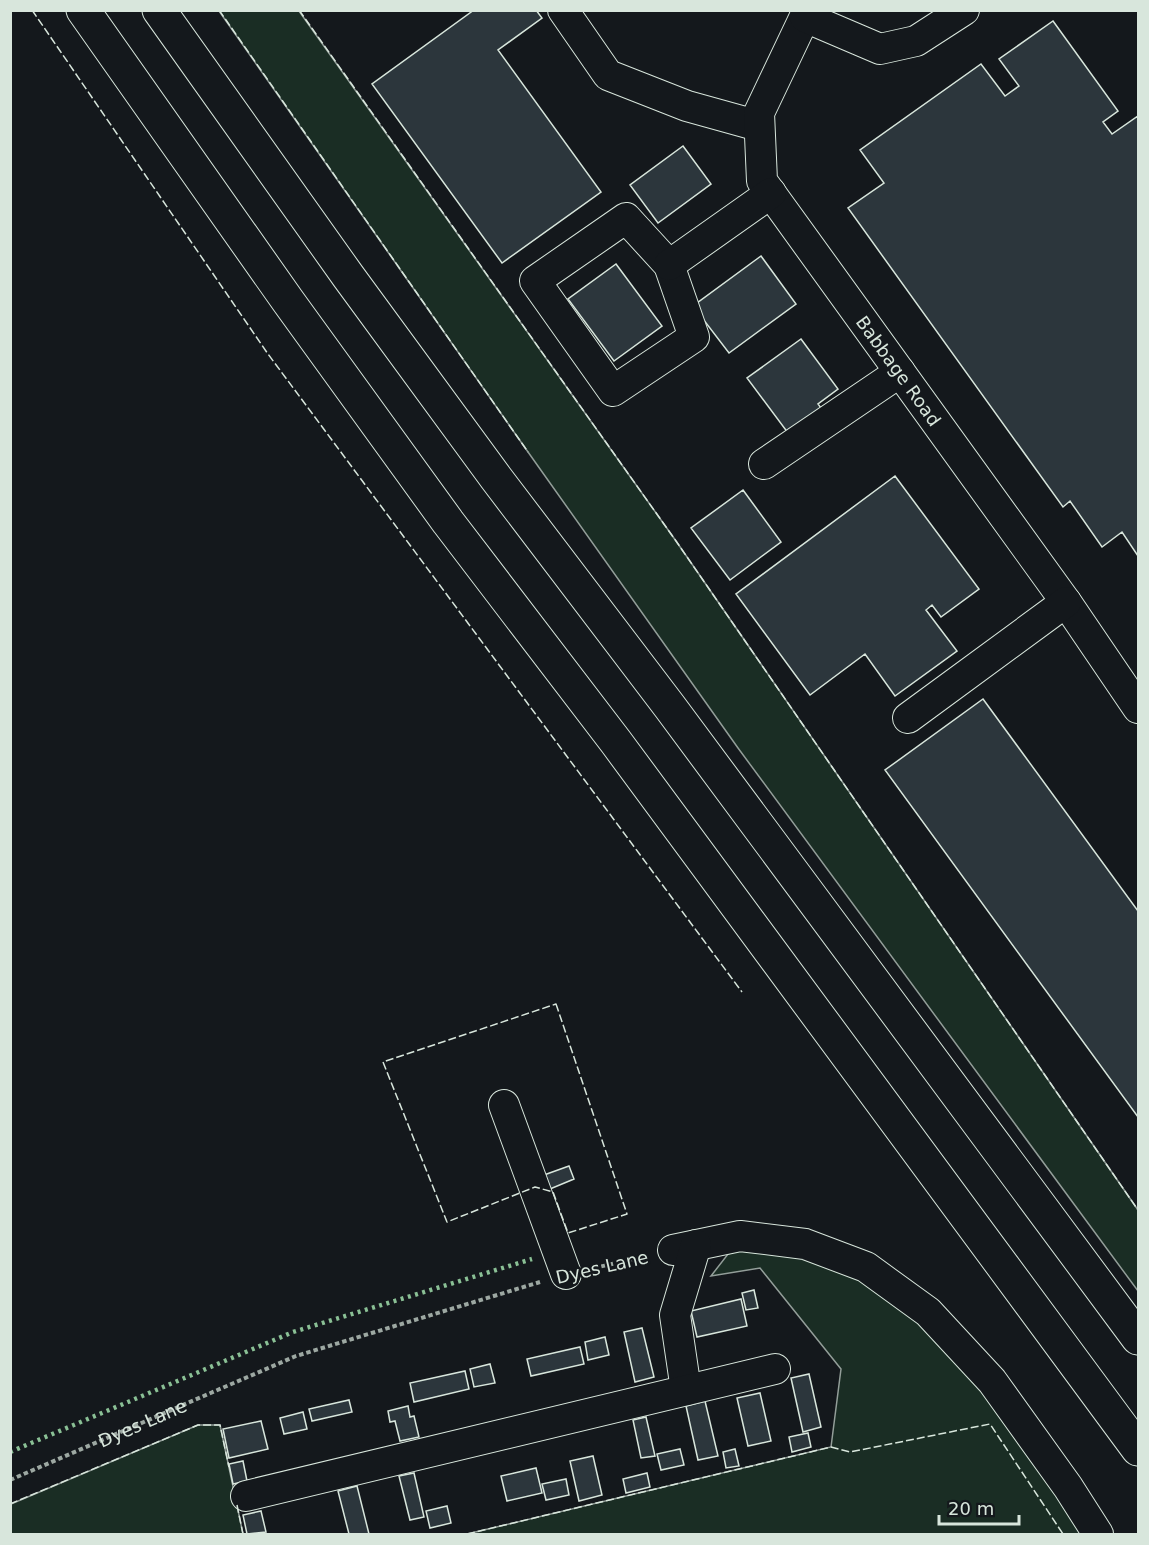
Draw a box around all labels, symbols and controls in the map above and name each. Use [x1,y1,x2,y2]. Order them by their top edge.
street label: Babbage Road [852,311,946,430]
street label: Dyes Lane [554,1246,650,1288]
street label: Dyes Lane [95,1394,190,1451]
scale bar [939,1488,1018,1526]
text: 20 m [948,1498,994,1519]

